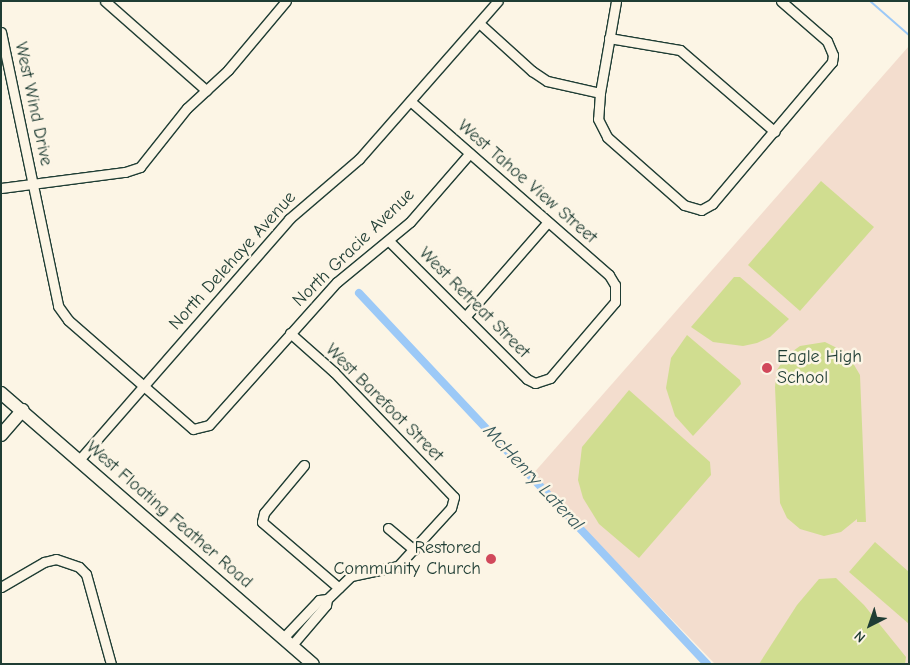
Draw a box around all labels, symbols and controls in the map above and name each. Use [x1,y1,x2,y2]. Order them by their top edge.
street label: West Wind Drive [9,40,57,168]
street label: West Tahoe View Street [453,116,601,248]
street label: North Gracie Avenue [289,184,419,312]
street label: North Delehaye Avenue [165,187,301,335]
street label: West Retreat Street [414,243,534,363]
street label: West Barefoot Street [320,339,448,467]
place label: Eagle High School [777,347,862,389]
marker: Eagle High School [761,362,773,374]
water label: McHenry Lateral [478,420,588,536]
street label: West Floating Feather Road [81,437,257,593]
place label: Restored Community Church [333,538,481,580]
marker: Restored Community Church [485,553,497,565]
north arrow [845,600,895,650]
text: N [851,627,869,646]

